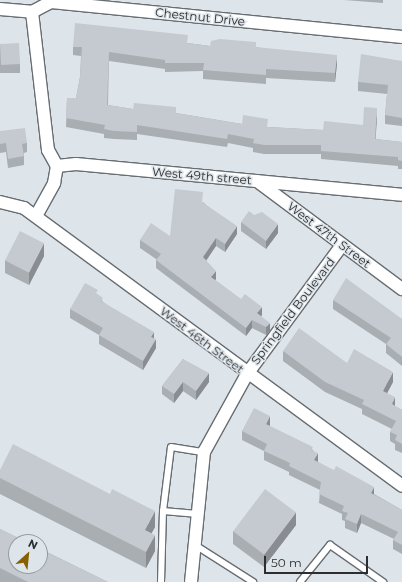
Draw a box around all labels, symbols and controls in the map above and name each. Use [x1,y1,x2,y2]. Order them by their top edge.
street label: Chestnut Drive [154,5,246,29]
street label: West 49th street [152,164,252,188]
street label: West 47th Street [285,199,373,271]
street label: Springfield Boulevard [248,255,338,367]
street label: West 46th Street [157,304,247,376]
north arrow [8,534,48,574]
text: N [26,536,40,552]
scale bar [266,548,370,574]
text: 50 m [271,555,302,570]

